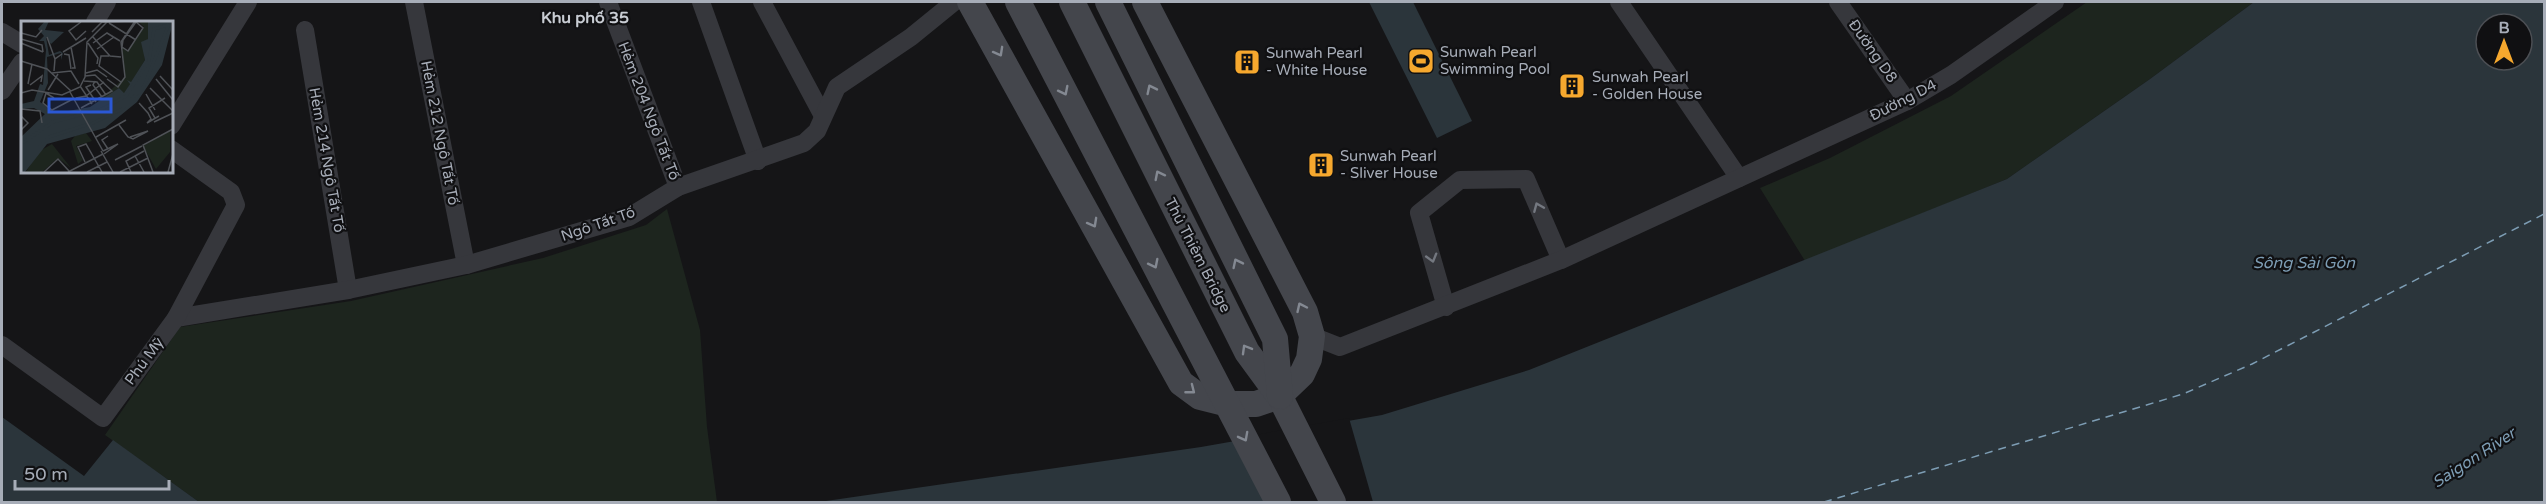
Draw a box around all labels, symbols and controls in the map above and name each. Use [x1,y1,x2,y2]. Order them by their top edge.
district label: Khu phố 35 [541,8,629,28]
north arrow [2474,12,2534,72]
street label: Đường D8 [1845,16,1901,86]
text: B [2498,18,2510,38]
inset map [21,21,172,172]
street label: Hẻm 204 Ngô Tất Tố [614,39,684,183]
place label: Sunwah Pearl Swimming Pool [1440,43,1550,78]
place label: Sunwah Pearl - White House [1266,44,1367,79]
one-way arrow [992,46,1003,56]
sports icon: Sunwah Pearl Swimming Pool [1406,46,1436,76]
building icon: Sunwah Pearl - White House [1232,47,1262,77]
street label: Hẻm 212 Ngô Tất Tố [417,59,463,207]
place label: Sunwah Pearl - Golden House [1592,68,1702,103]
building icon: Sunwah Pearl - Golden House [1557,71,1587,101]
street label: Đường D4 [1866,75,1940,125]
one-way arrow [1057,84,1068,95]
one-way arrow [1146,84,1158,95]
street label: Hẻm 214 Ngô Tất Tố [305,86,349,234]
place label: Sunwah Pearl - Sliver House [1340,147,1438,182]
building icon: Sunwah Pearl - Sliver House [1306,150,1336,180]
one-way arrow [1154,171,1166,182]
street label: Thủ Thiêm Bridge [1161,195,1235,315]
one-way arrow [1533,202,1545,213]
street label: Ngô Tất Tố [558,203,638,245]
one-way arrow [1086,217,1097,227]
one-way arrow [1425,252,1437,263]
water label: Sông Sài Gòn [2253,253,2356,273]
one-way arrow [1147,258,1158,268]
one-way arrow [1233,259,1245,270]
one-way arrow [1297,302,1309,313]
street label: Phú Mỹ [121,334,167,388]
one-way arrow [1242,345,1254,355]
one-way arrow [1185,383,1196,394]
water label: Saigon River [2429,423,2521,492]
one-way arrow [1236,431,1248,442]
scale bar [15,453,170,491]
text: 50 m [24,463,68,485]

